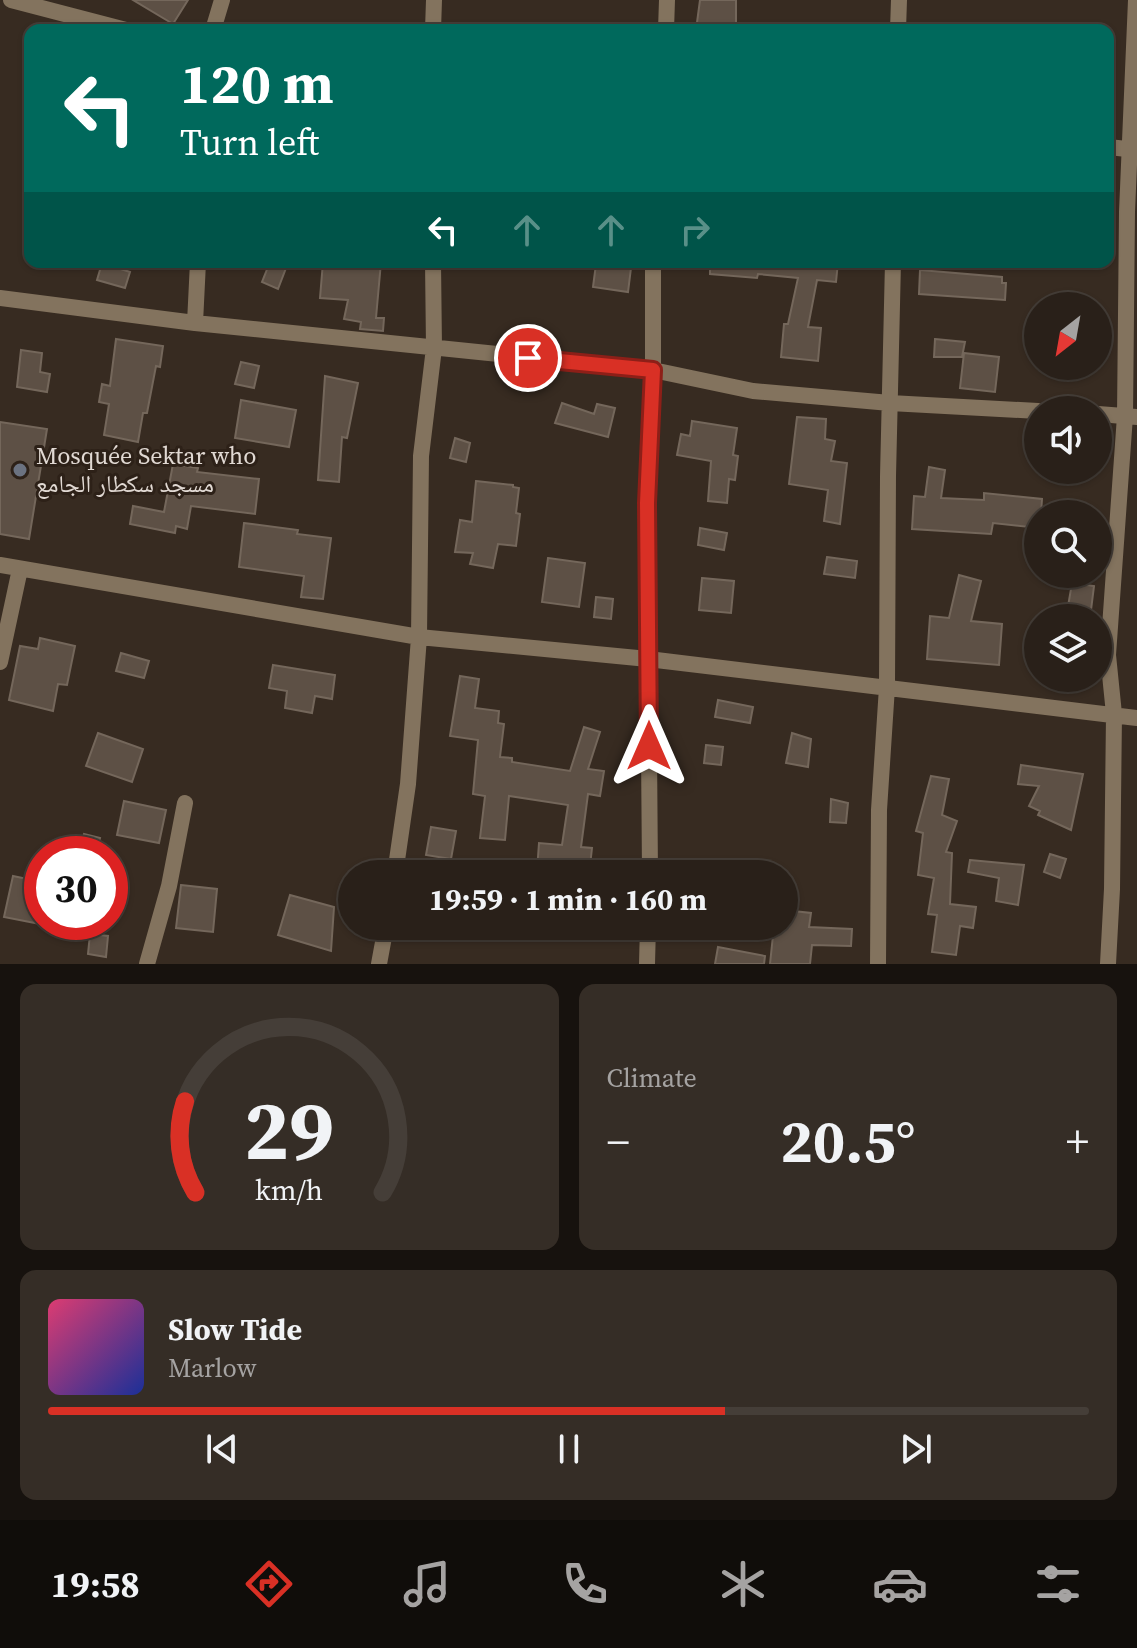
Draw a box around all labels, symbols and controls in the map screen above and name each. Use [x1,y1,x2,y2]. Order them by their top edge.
text: 120 m [180,45,334,122]
icon: left [48,56,152,160]
text: Turn left [180,118,319,167]
icon: left [421,208,465,252]
icon: ahead [505,208,549,252]
icon: ahead [589,208,633,252]
icon: right [673,208,717,252]
north arrow [1024,292,1112,380]
map controls [1024,292,1112,692]
pin [494,324,562,392]
icon: arrive [506,336,550,380]
button: sound [1024,396,1112,484]
place label: Mosquée Sektar who مسجد سكطار الجامع [36,439,256,500]
marker: Mosquée Sektar who مسجد سكطار الجامع [11,461,29,479]
button: search [1024,500,1112,588]
button: layers [1024,604,1112,692]
position arrow [607,704,691,788]
speed limit sign: 30 [24,836,128,940]
text: 19:59 · 1 min · 160 m [429,879,707,920]
text: Climate [607,1060,697,1096]
text: 29 [244,1073,334,1187]
text: 20.5° [780,1100,915,1182]
text: − [607,1111,630,1172]
text: + [1066,1111,1089,1172]
text: km/h [255,1170,323,1210]
text: Slow Tide [168,1309,302,1350]
text: Marlow [168,1350,257,1386]
icon: previous [200,1427,244,1471]
icon: pause [547,1427,591,1471]
icon: next [894,1427,938,1471]
icon: directions [241,1556,297,1612]
icon: music [399,1556,455,1612]
icon: phone [557,1556,613,1612]
icon: climate [715,1556,771,1612]
icon: car [872,1556,928,1612]
icon: filters [1030,1556,1086,1612]
text: 19:58 [51,1560,140,1609]

